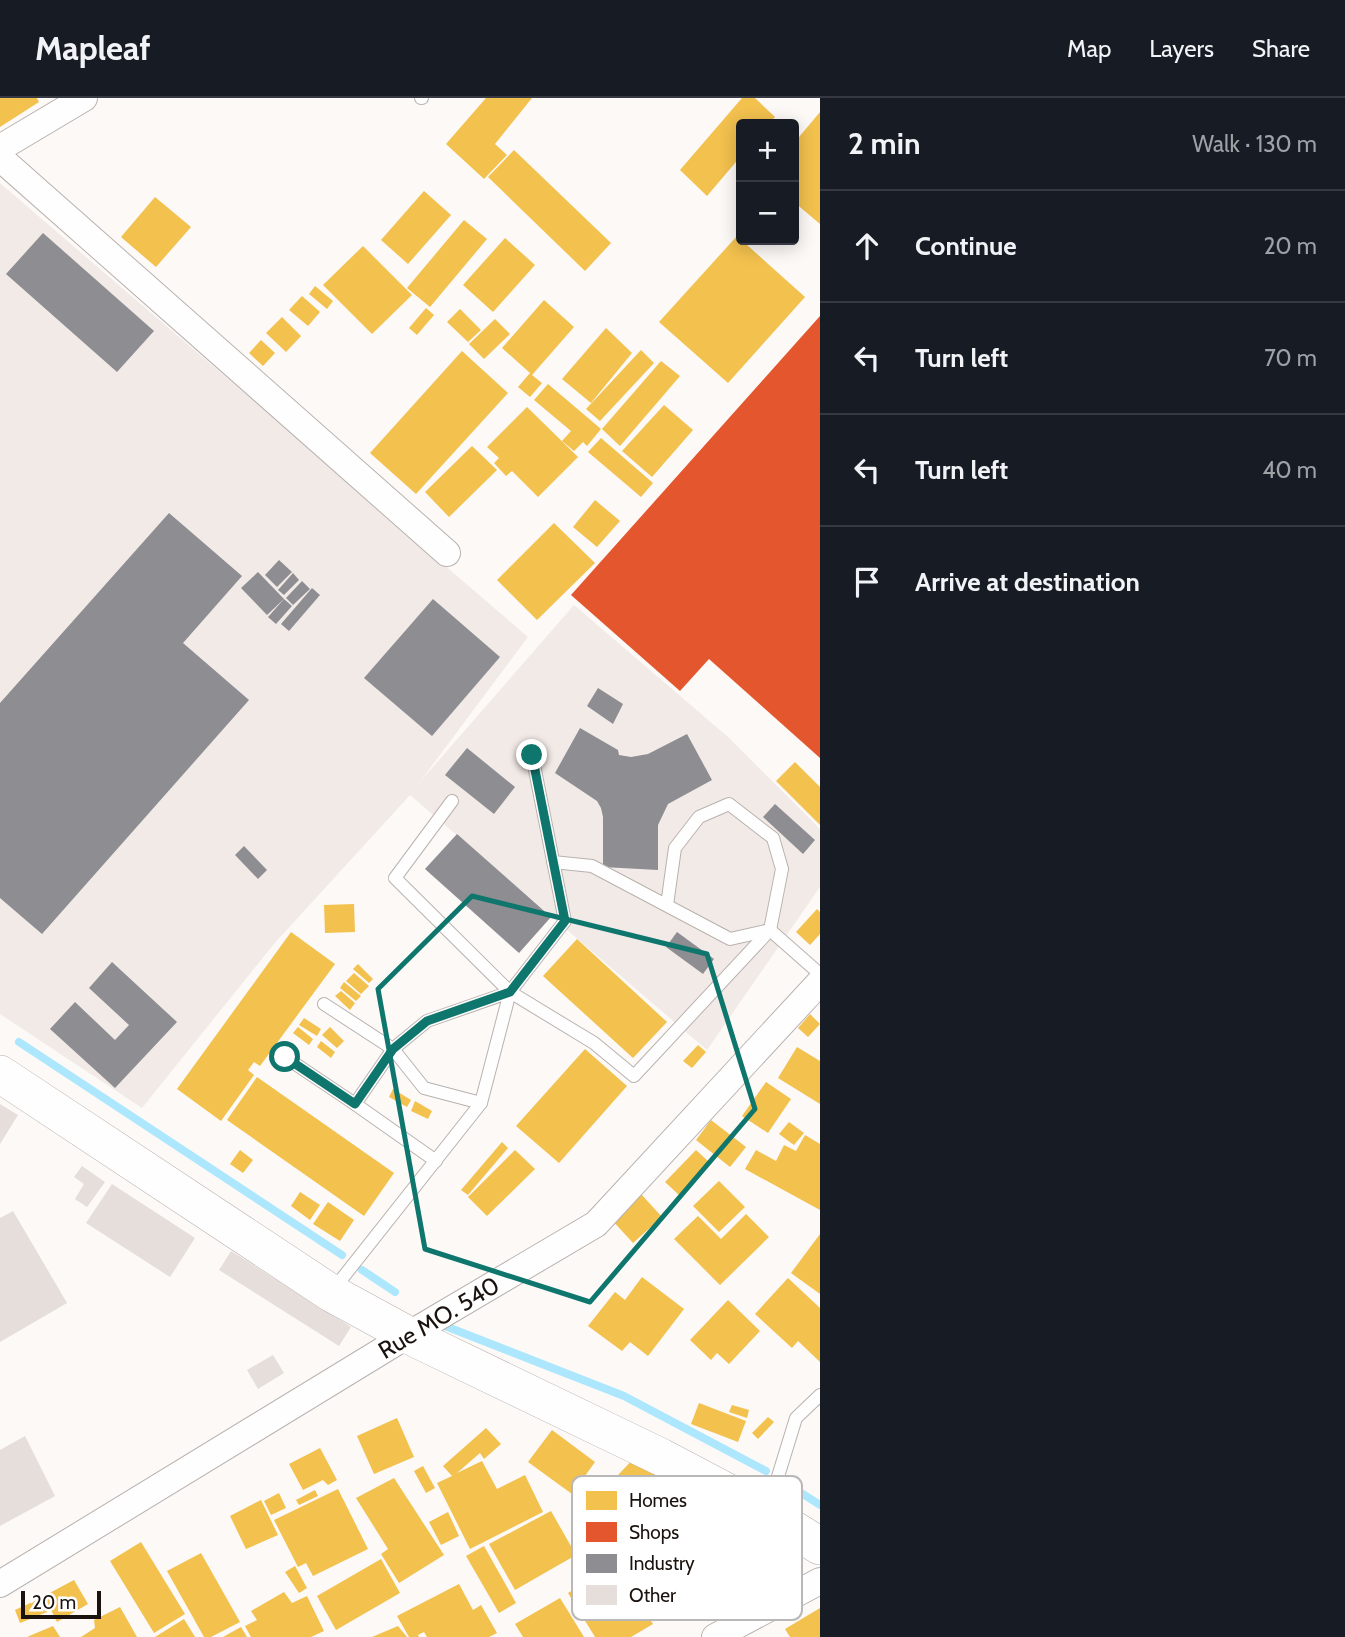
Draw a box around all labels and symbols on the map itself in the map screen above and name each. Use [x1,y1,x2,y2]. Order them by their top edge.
route end [516,739,547,770]
route start [269,1041,300,1072]
street label: Rue MO. 540 [373,1270,504,1365]
legend [572,1476,802,1620]
text: Homes [629,1489,687,1512]
text: Shops [629,1521,679,1544]
text: Industry [629,1552,695,1575]
text: Other [629,1584,676,1607]
scale bar [21,1588,102,1620]

